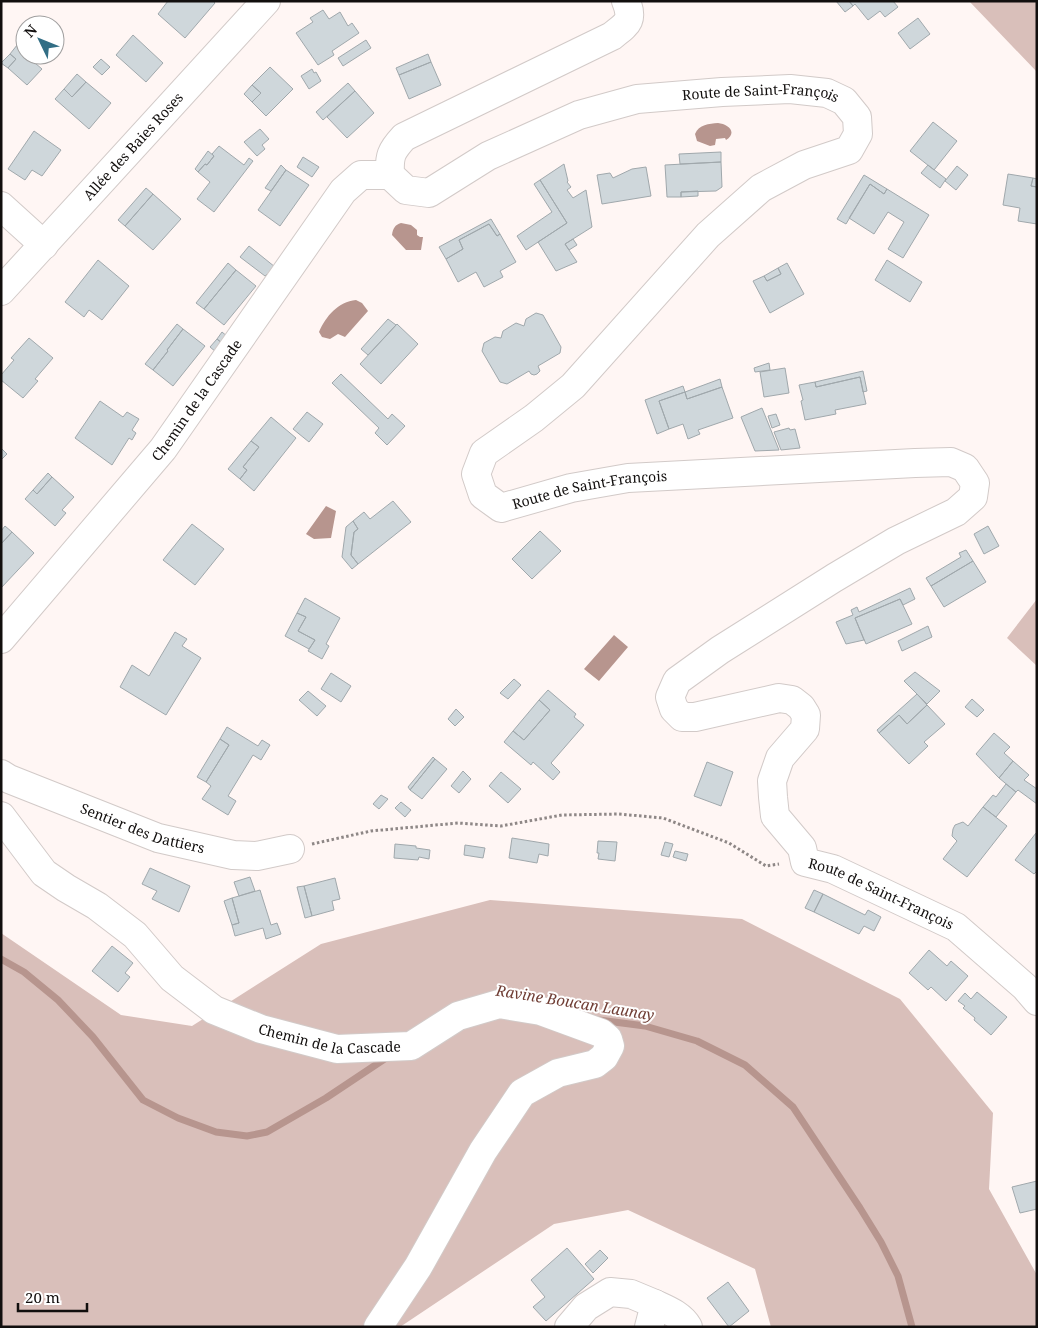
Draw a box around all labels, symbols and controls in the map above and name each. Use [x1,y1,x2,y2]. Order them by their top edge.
north arrow [15,15,65,65]
text: N [19,20,41,41]
street label: Route de Saint-François [681,79,842,106]
street label: Allée des Baies Roses [79,88,187,204]
street label: Chemin de la Cascade [147,335,246,465]
street label: Route de Saint-François [510,466,667,513]
street label: Sentier des Dattiers [78,798,206,857]
street label: Route de Saint-François [806,853,957,934]
water label: Ravine Boucan Launay [494,979,656,1024]
street label: Chemin de la Cascade [257,1019,401,1058]
scale bar [18,1280,86,1312]
text: 20 m [25,1287,60,1307]

